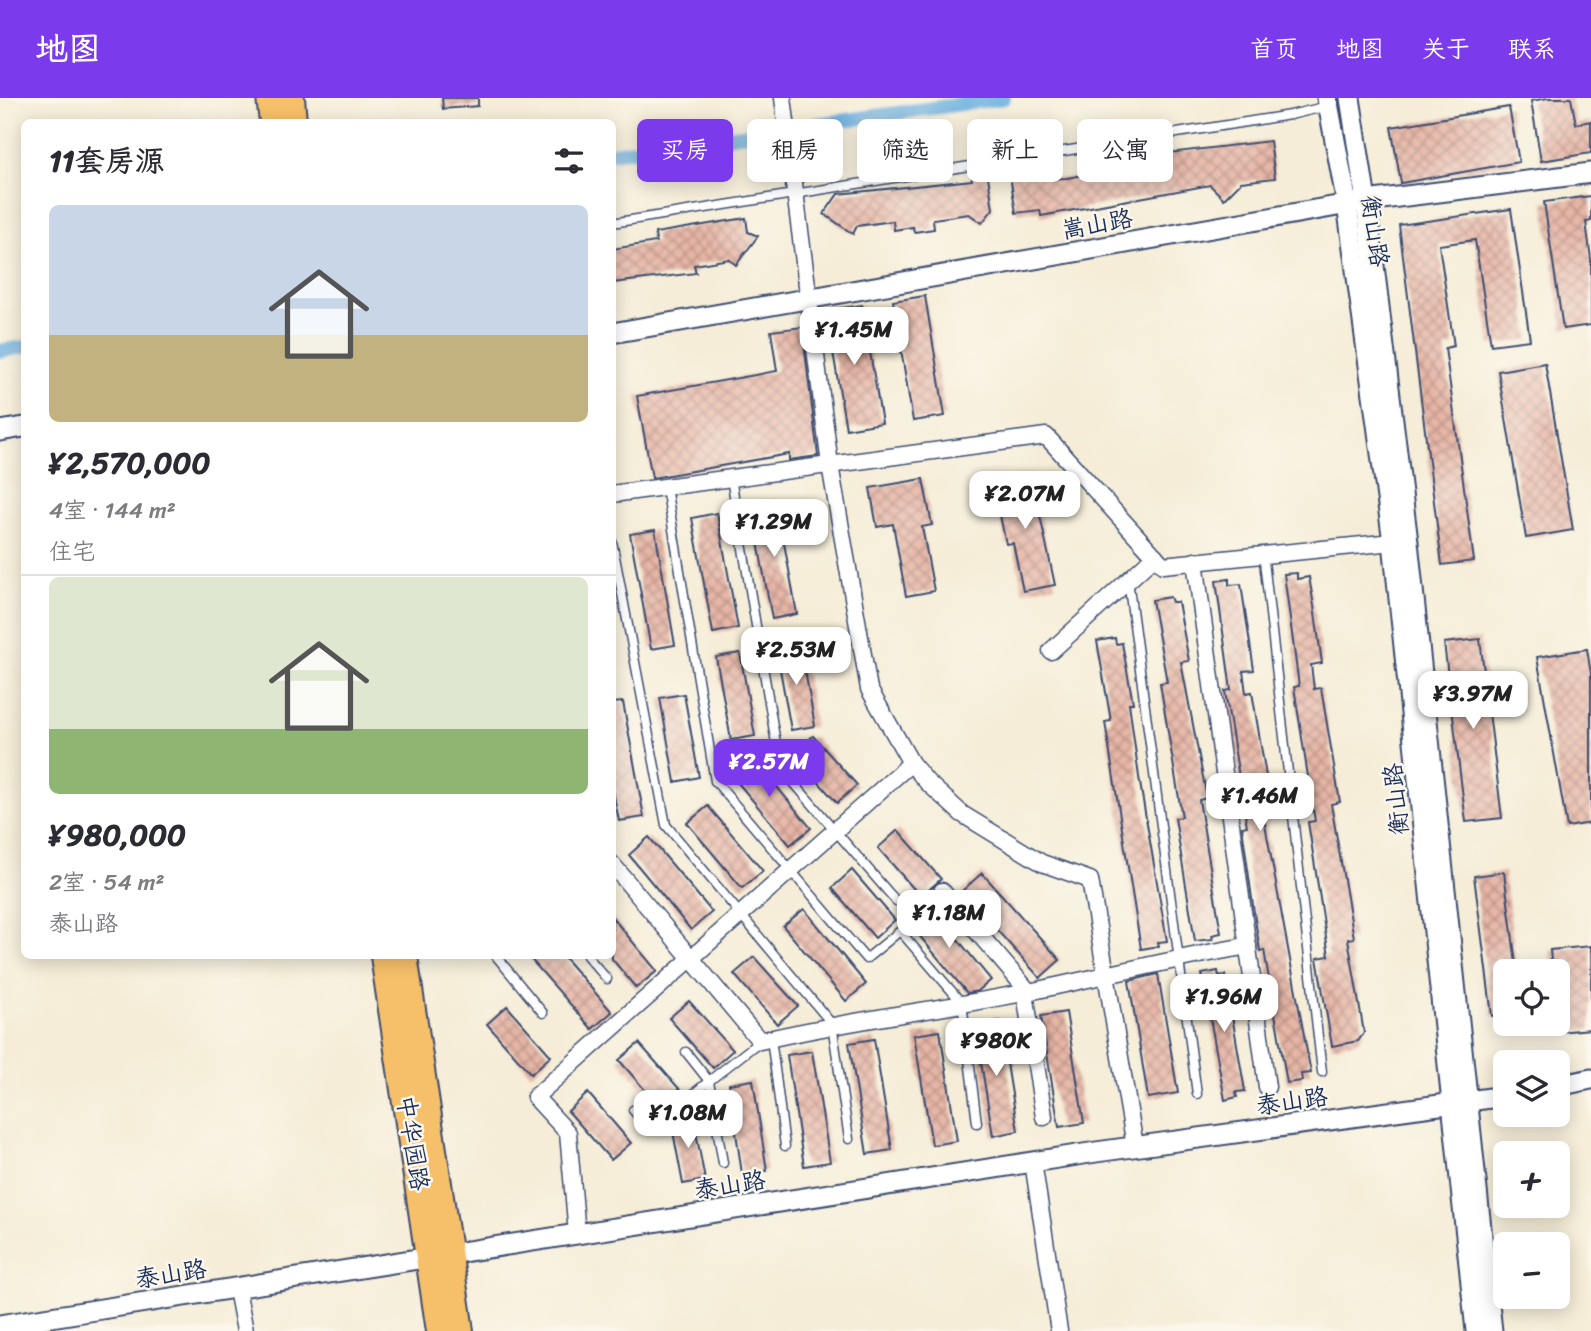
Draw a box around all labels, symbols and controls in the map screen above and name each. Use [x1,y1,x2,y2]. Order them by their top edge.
text: 地图 [35,20,101,78]
text: 首页 [1250,28,1298,70]
text: 地图 [1336,28,1384,70]
text: 关于 [1422,28,1470,70]
text: 联系 [1508,28,1556,70]
chip: 买房 [637,119,733,182]
chip: 租房 [747,119,843,182]
chip: 筛选 [857,119,953,182]
chip: 新上 [967,119,1063,182]
chip: 公寓 [1077,119,1173,182]
text: 11套房源 [49,134,165,188]
icon: filters [550,142,588,180]
street label: 衡山路 [1349,192,1401,270]
street label: 嵩山路 [1058,197,1136,251]
icon: home [256,251,382,377]
pin: ¥1.45M [797,308,911,367]
text: ¥1.45M [816,309,892,350]
text: ¥2,570,000 [49,436,210,490]
pin: ¥2.07M [968,472,1082,531]
text: ¥2.07M [985,473,1065,514]
text: 4室 · 144 m² [49,490,176,531]
pin: ¥1.29M [717,500,831,559]
text: ¥1.29M [736,501,812,542]
text: 住宅 [49,531,95,572]
icon: home [256,623,382,749]
pin: ¥2.53M [739,628,853,687]
text: ¥2.53M [757,629,835,670]
pin: ¥3.97M [1416,672,1530,731]
text: ¥3.97M [1434,673,1512,714]
pin: ¥2.57M [712,740,826,799]
text: ¥2.57M [730,741,808,782]
street label: 衡山路 [1371,761,1421,837]
pin: ¥1.46M [1203,774,1317,833]
text: ¥1.46M [1222,775,1298,816]
text: ¥980,000 [49,808,186,862]
text: 2室 · 54 m² [49,862,165,903]
pin: ¥1.18M [892,890,1006,950]
text: ¥1.18M [913,892,985,933]
text: 泰山路 [49,903,118,944]
map controls [1493,959,1570,1309]
button: locate [1493,959,1570,1036]
pin: ¥1.96M [1167,974,1281,1034]
text: ¥1.96M [1186,976,1262,1017]
pin: ¥980K [947,1018,1045,1078]
text: ¥980K [961,1020,1031,1061]
button: layers [1493,1050,1570,1127]
street label: 泰山路 [1253,1075,1331,1127]
pin: ¥1.08M [631,1090,745,1150]
street label: 中华园路 [385,1092,441,1194]
text: ¥1.08M [650,1092,726,1133]
button: + [1493,1141,1570,1218]
street label: 泰山路 [691,1159,769,1211]
button: − [1493,1232,1570,1309]
street label: 泰山路 [132,1248,210,1300]

